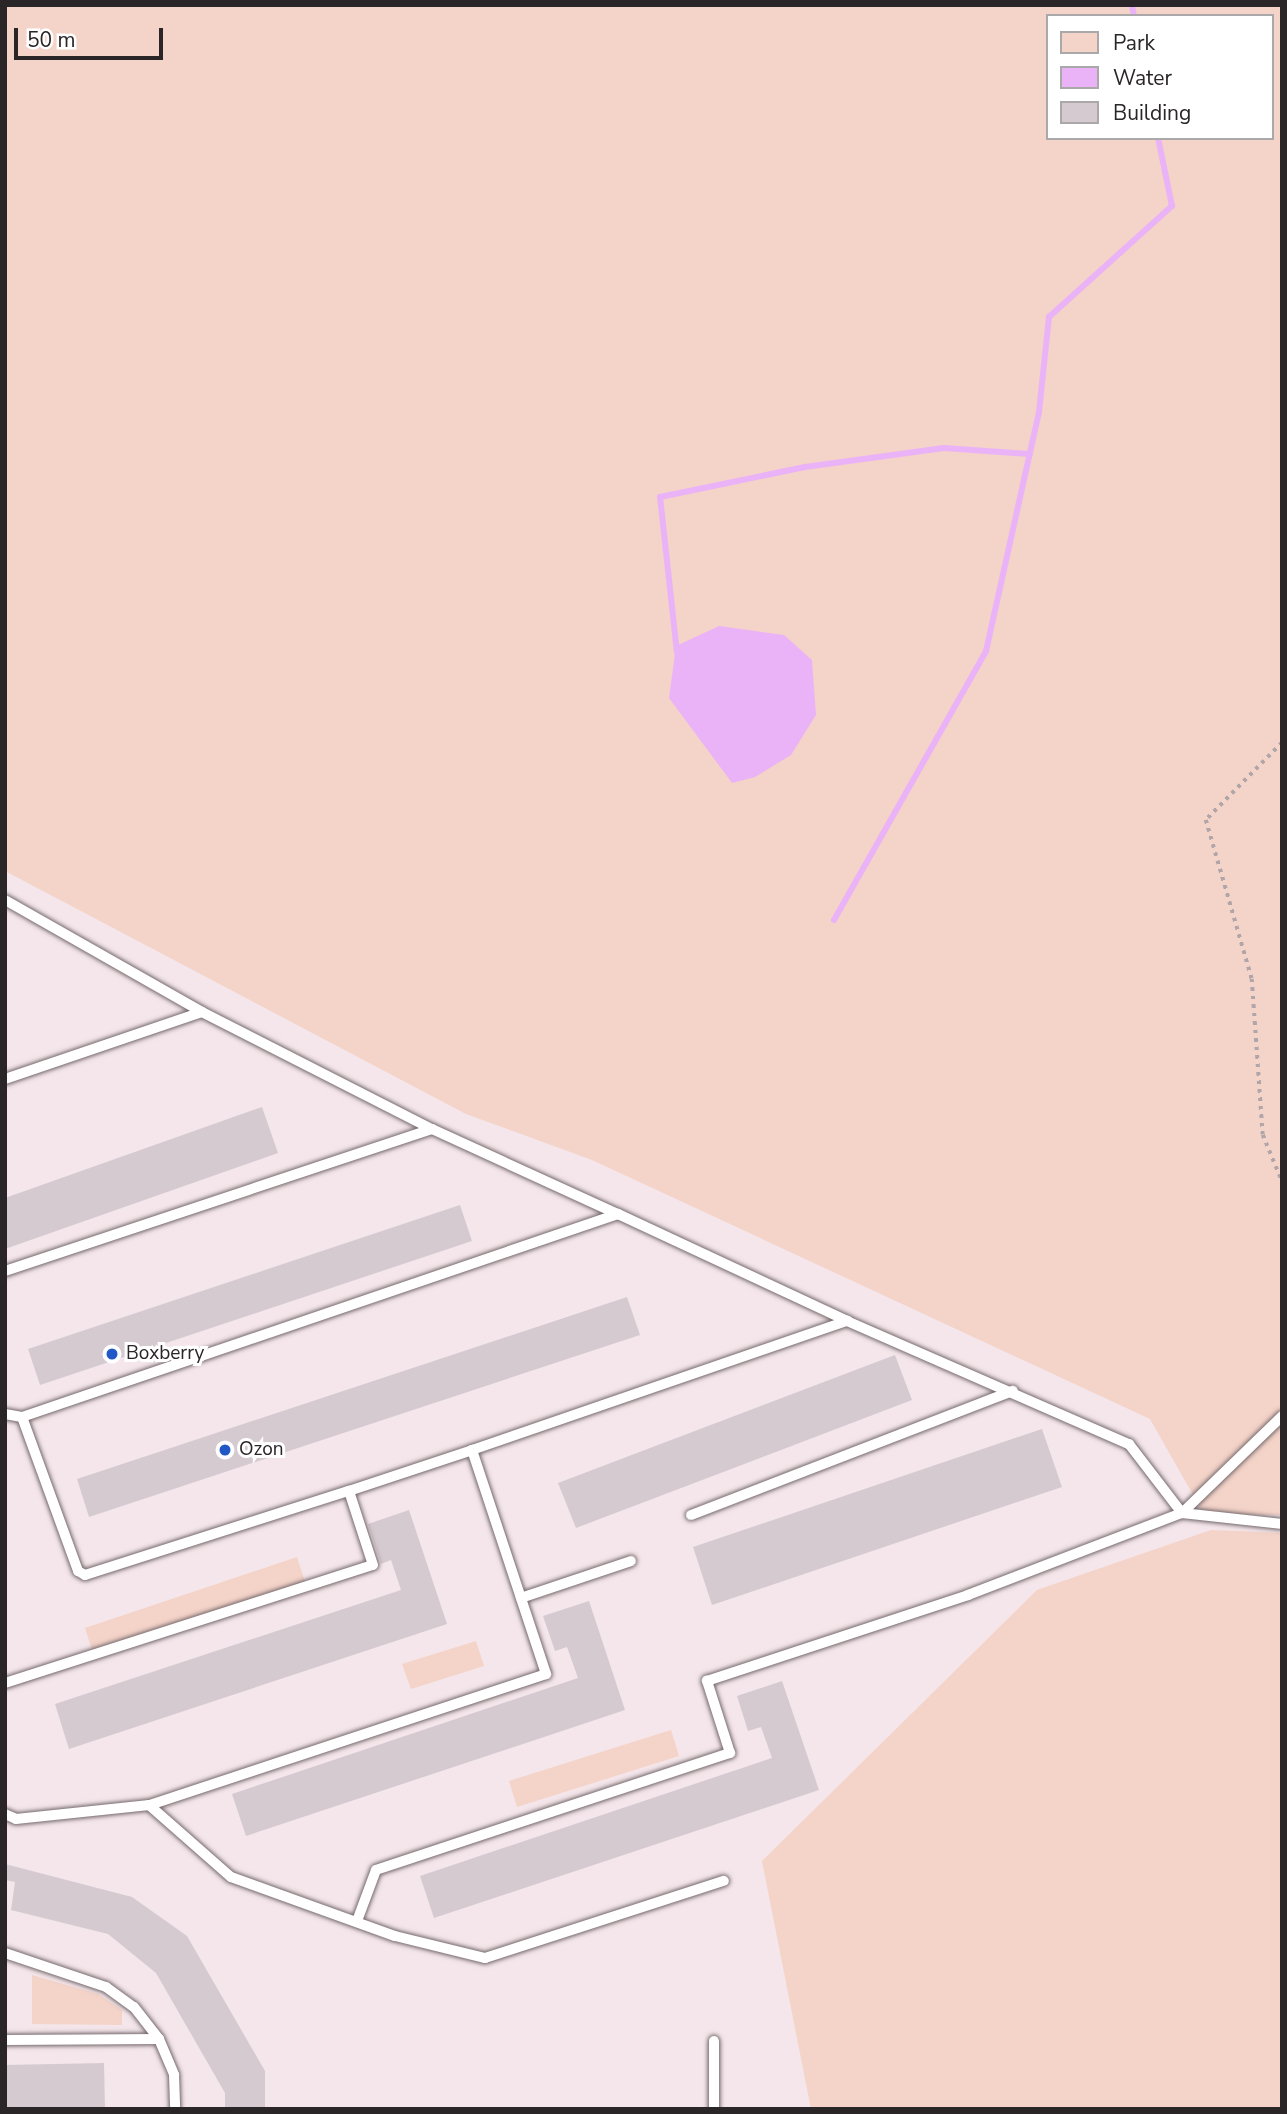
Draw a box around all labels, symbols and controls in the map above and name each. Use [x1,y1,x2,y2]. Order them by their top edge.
scale bar [18,14,166,58]
legend [1046,14,1273,140]
text: 50 m [27,26,76,54]
text: Park [1113,29,1155,57]
text: Water [1113,64,1172,92]
text: Building [1113,99,1191,127]
place label: Boxberry [126,1343,204,1365]
marker: Boxberry [104,1346,120,1362]
place label: Ozon [239,1439,284,1461]
marker: Ozon [217,1442,233,1458]

